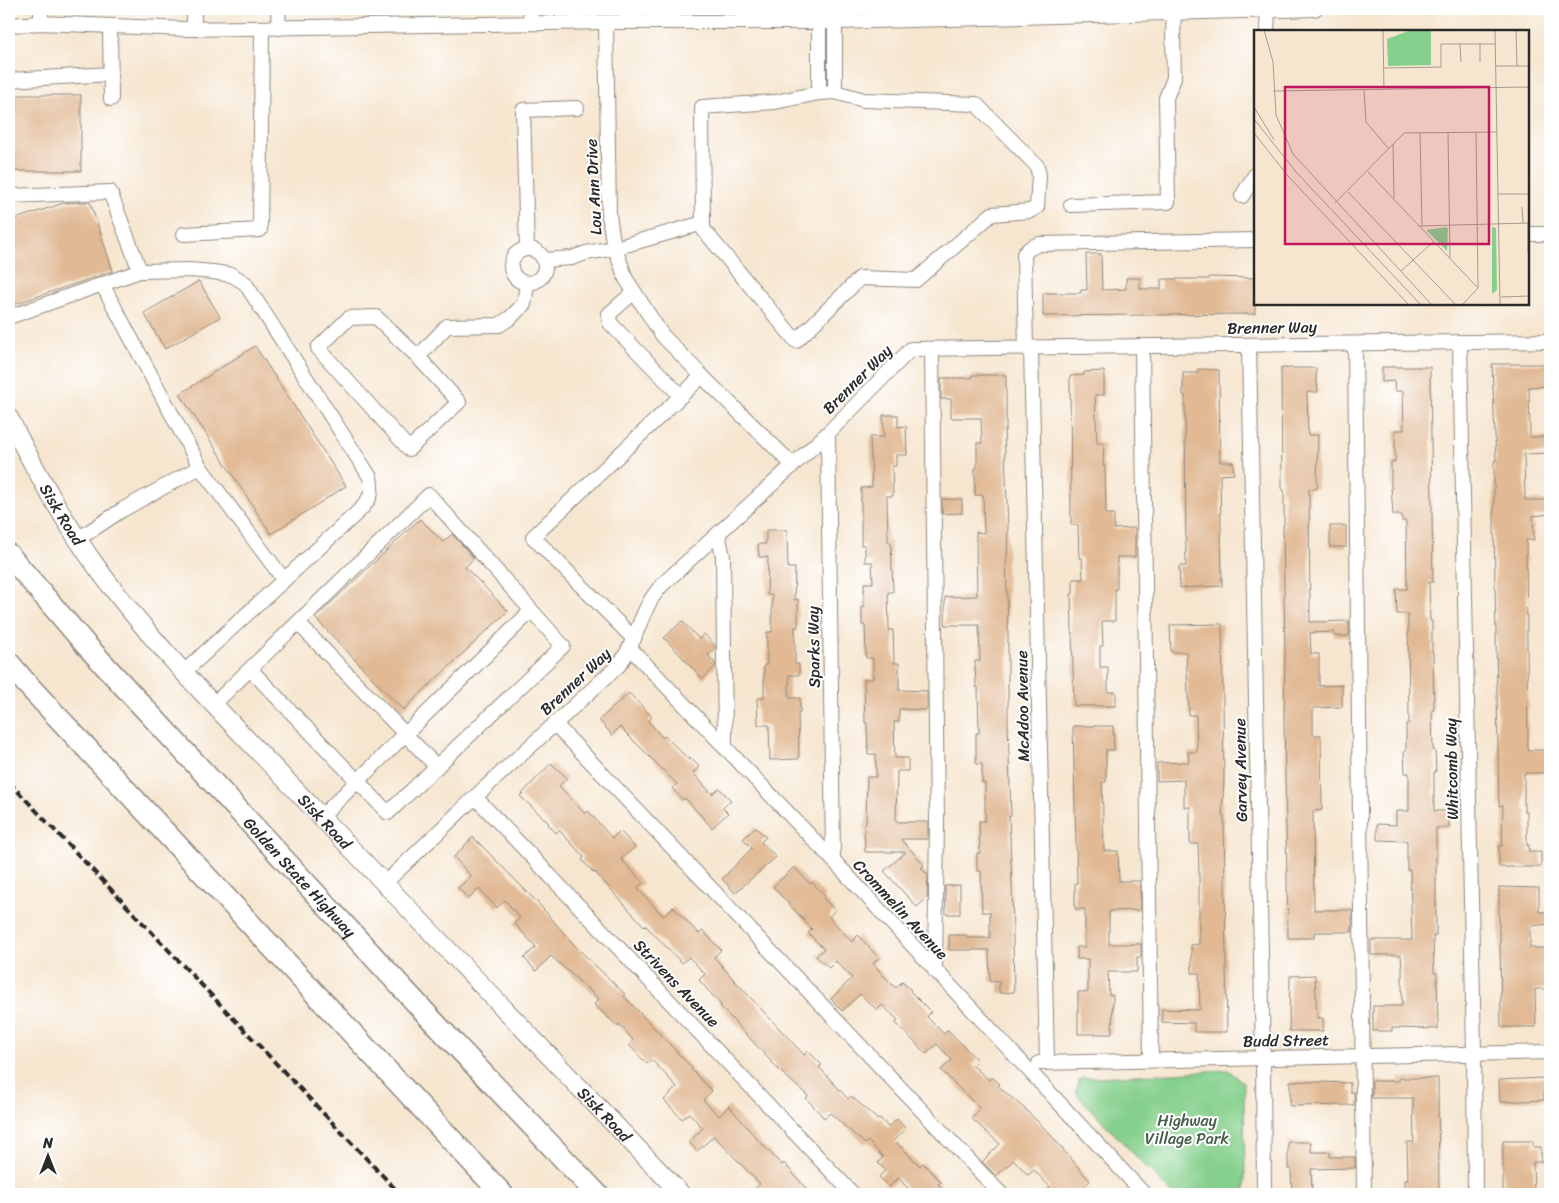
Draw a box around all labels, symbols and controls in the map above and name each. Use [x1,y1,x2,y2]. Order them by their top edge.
inset map [1254,30,1529,305]
street label: Lou Ann Drive [576,138,611,236]
street label: Brenner Way [1227,312,1318,343]
street label: Brenner Way [815,337,900,421]
street label: Sisk Road [31,478,93,553]
street label: Sparks Way [798,605,829,688]
street label: Brenner Way [533,640,619,723]
street label: McAdoo Avenue [1007,650,1038,762]
street label: Whitcomb Way [1436,717,1467,820]
street label: Garvey Avenue [1225,718,1256,822]
street label: Sisk Road [291,787,360,858]
street label: Golden State Highway [236,810,364,945]
street label: Crommelin Avenue [846,852,956,967]
street label: Strivens Avenue [626,932,727,1035]
street label: Budd Street [1243,1025,1329,1056]
street label: Sisk Road [570,1080,640,1150]
park label: Highway Village Park [1145,1106,1229,1153]
north arrow [22,1130,72,1180]
text: N [42,1131,53,1156]

